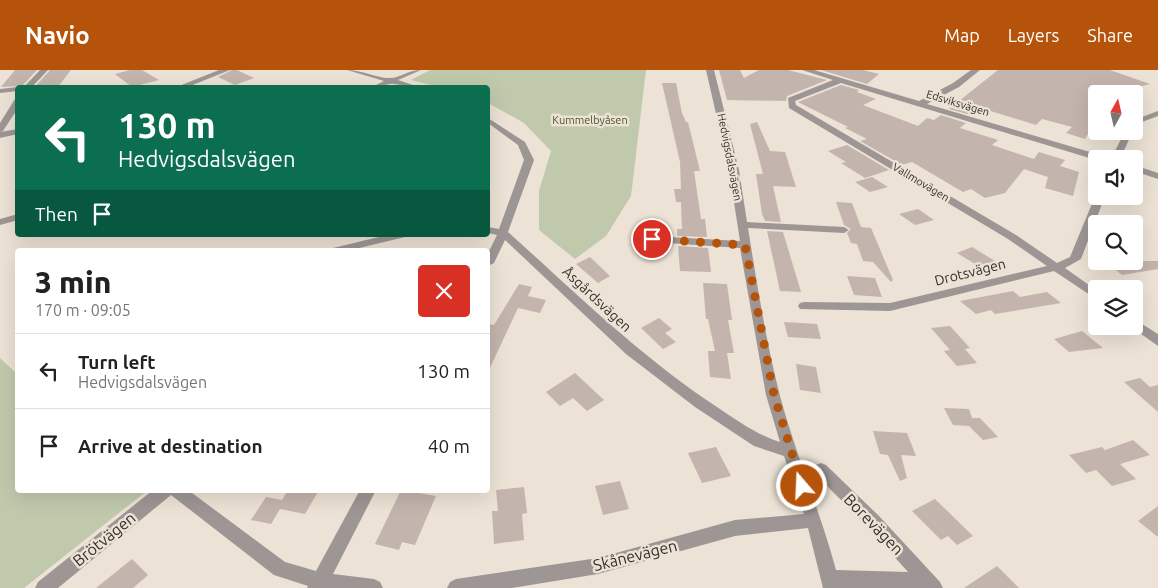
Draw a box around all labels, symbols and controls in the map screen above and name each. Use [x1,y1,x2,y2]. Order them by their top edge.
text: Navio [25,22,90,49]
text: Map [944,25,980,45]
text: Layers [1008,25,1059,45]
text: Share [1087,25,1133,45]
north arrow [1088,85,1142,140]
map controls [1088,85,1143,335]
street label: Edsviksvägen [925,88,991,118]
icon: left [35,105,100,170]
text: 130 m [118,105,216,145]
street label: Hedvigsdalsvägen [716,112,744,202]
park label: Kummelbyåsen [552,114,628,126]
text: Hedvigsdalsvägen [118,146,296,171]
button: sound [1088,150,1143,205]
street label: Vallmovägen [891,160,951,204]
icon: arrive [88,200,116,228]
text: Then [35,203,78,225]
button: search [1088,215,1143,270]
pin [631,218,673,260]
icon: arrive [638,225,666,253]
street label: Drotsvägen [933,255,1007,289]
street label: Åsgårdsvägen [559,263,635,335]
text: 3 min [35,265,111,299]
button: close [418,265,470,317]
button: layers [1088,280,1143,335]
text: 170 m · 09:05 [35,301,131,319]
text: Turn left [78,351,156,373]
icon: left [35,357,63,385]
text: 130 m [417,360,470,382]
text: Hedvigsdalsvägen [78,373,207,391]
icon: arrive [35,432,63,460]
text: Arrive at destination [78,435,263,457]
text: 40 m [428,435,470,457]
position arrow [775,459,827,511]
street label: Borevägen [841,490,907,558]
street label: Brötvägen [69,508,139,570]
street label: Skånevägen [591,536,679,574]

